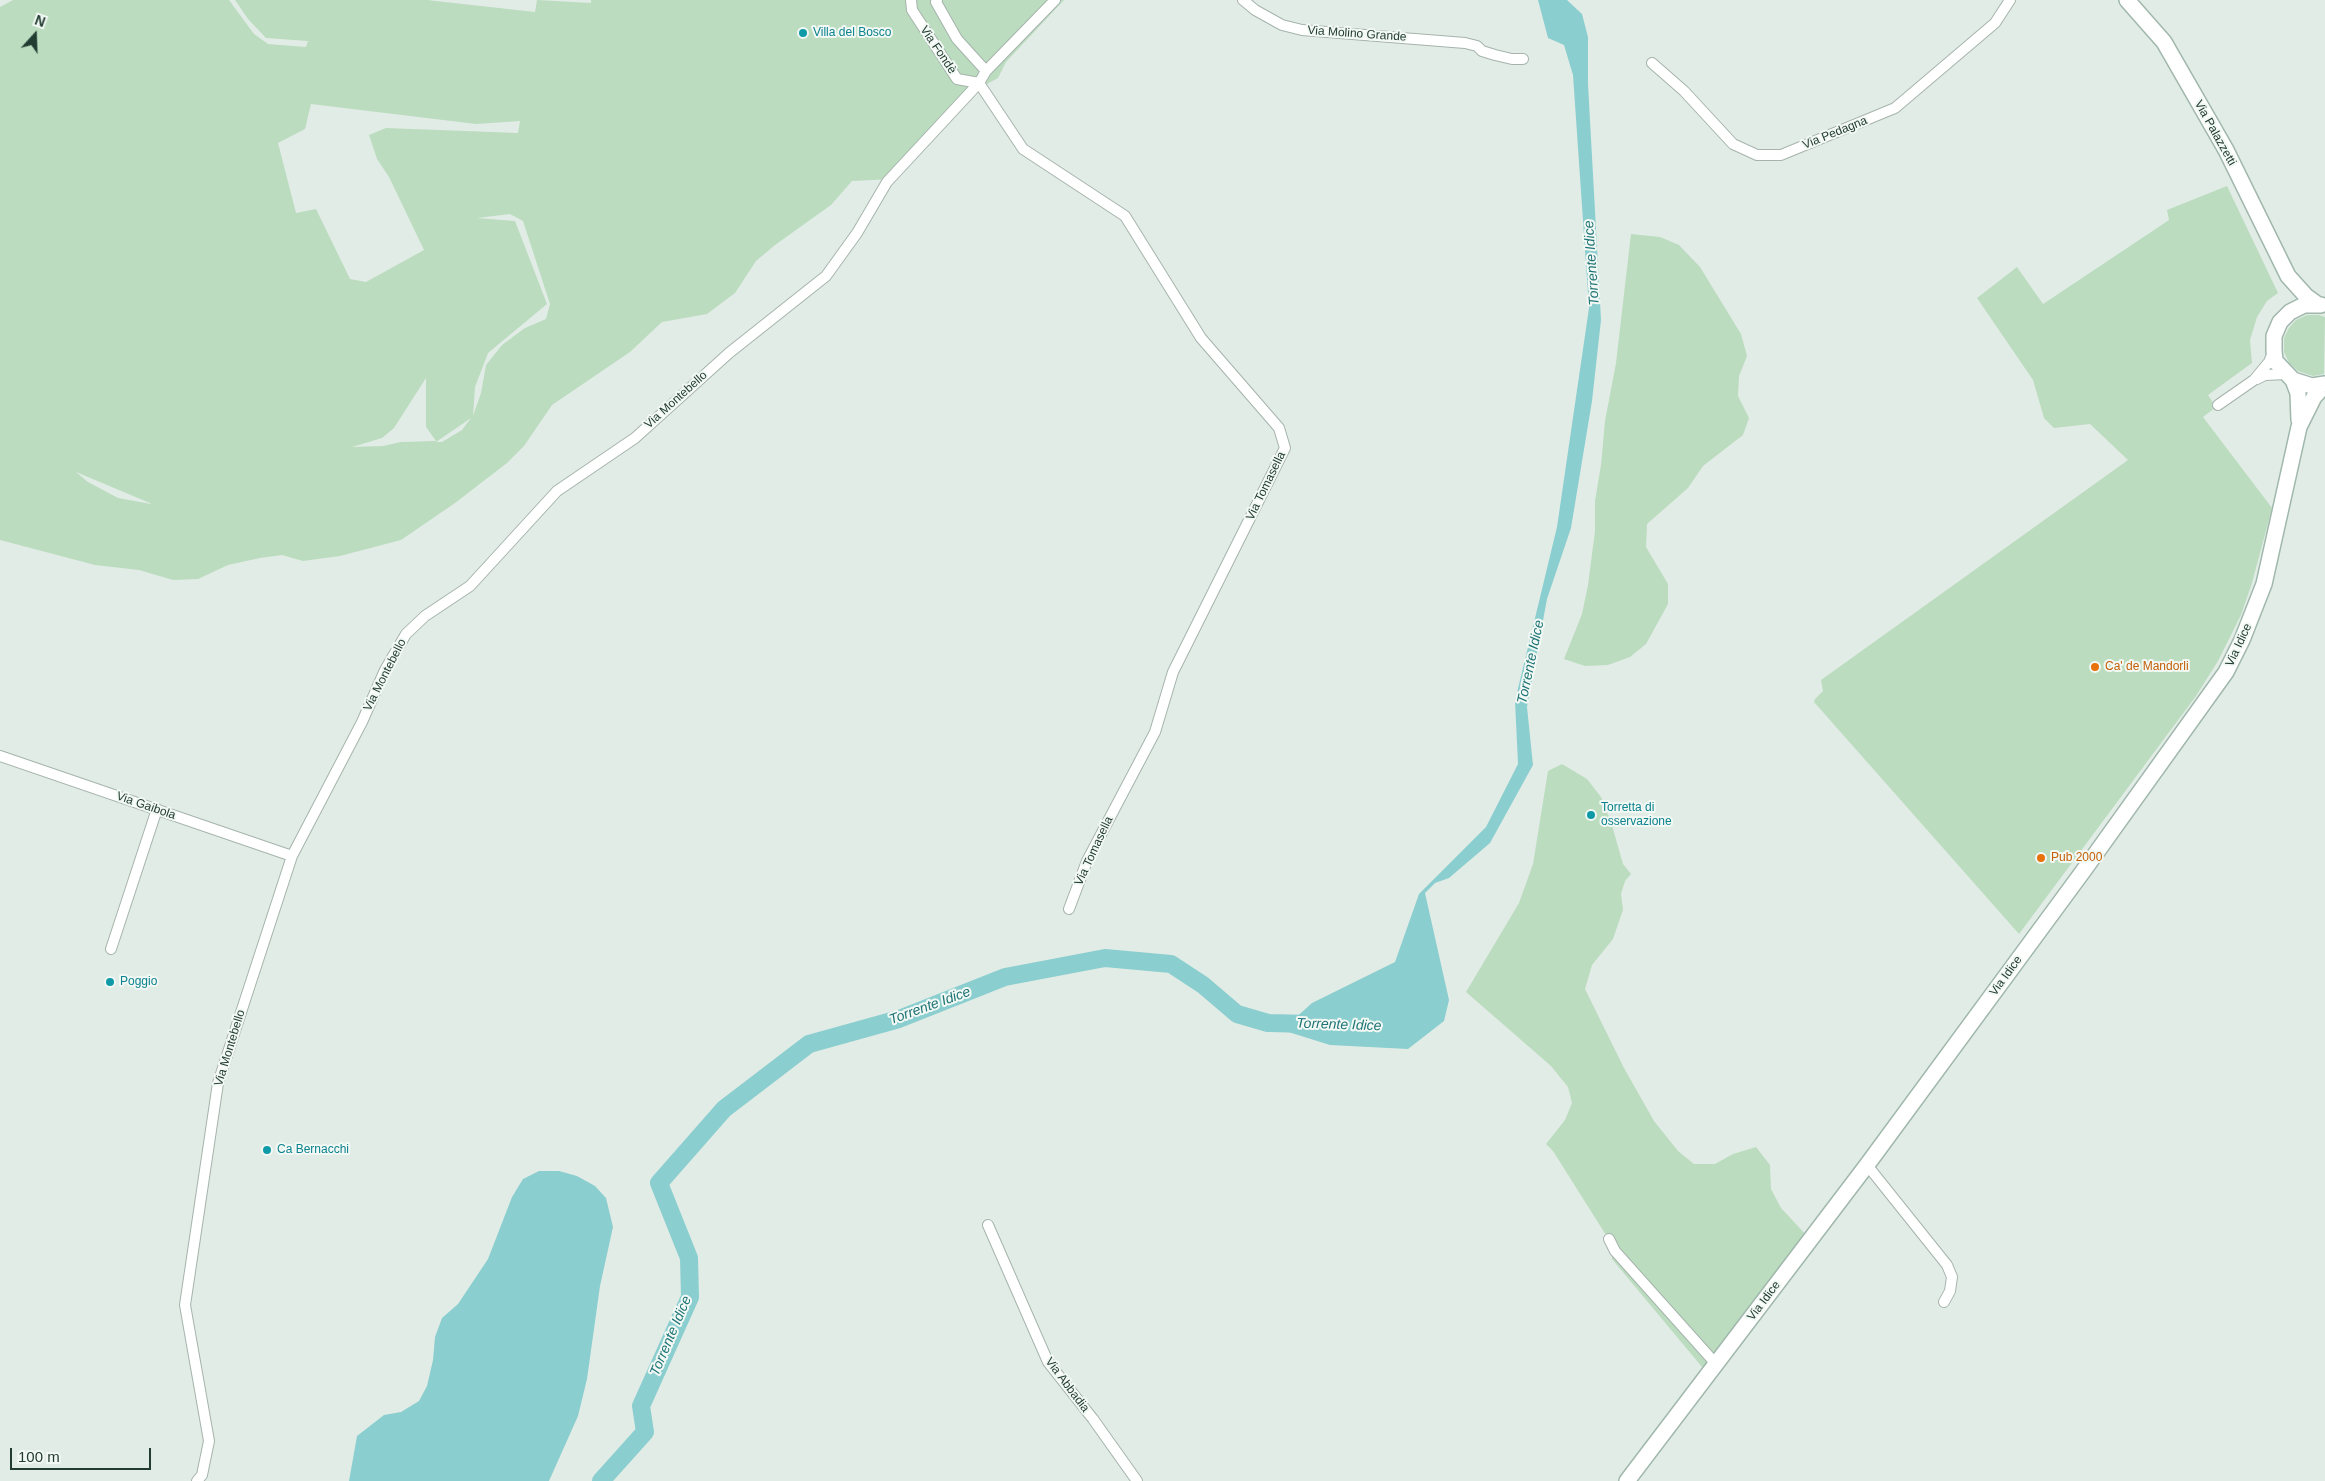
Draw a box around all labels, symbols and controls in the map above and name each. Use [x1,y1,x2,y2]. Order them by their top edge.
north arrow [10,10,60,60]
text: N [33,12,48,30]
street label: Via Fondè [917,23,959,77]
street label: Via Molino Grande [1307,23,1407,45]
place label: Villa del Bosco [813,26,891,40]
marker: Villa del Bosco [797,27,809,39]
street label: Via Palazzetti [2191,98,2239,168]
street label: Via Pedagna [1801,113,1869,153]
water label: Torrente Idice [1581,220,1603,306]
street label: Via Montebello [642,368,710,432]
street label: Via Tomasella [1243,449,1289,523]
water label: Torrente Idice [1514,619,1548,705]
street label: Via Idice [2223,621,2255,669]
street label: Via Montebello [361,636,409,714]
place label: Ca' de Mandorli [2105,660,2189,674]
marker: Ca' de Mandorli [2089,661,2101,673]
street label: Via Gaibola [114,789,178,823]
place label: Torretta di osservazione [1601,801,1672,829]
marker: Torretta di osservazione [1585,809,1597,821]
street label: Via Tomasella [1072,814,1116,888]
place label: Pub 2000 [2051,851,2102,865]
marker: Pub 2000 [2035,852,2047,864]
street label: Via Idice [1987,953,2025,999]
place label: Poggio [120,975,157,989]
marker: Poggio [104,976,116,988]
water label: Torrente Idice [887,984,973,1028]
street label: Via Montebello [212,1008,248,1088]
water label: Torrente Idice [1296,1015,1382,1035]
place label: Ca Bernacchi [277,1143,349,1157]
marker: Ca Bernacchi [261,1144,273,1156]
street label: Via Idice [1744,1278,1784,1324]
water label: Torrente Idice [647,1294,695,1378]
street label: Via Abbadia [1042,1355,1092,1415]
scale bar [12,1438,154,1470]
text: 100 m [18,1448,60,1465]

